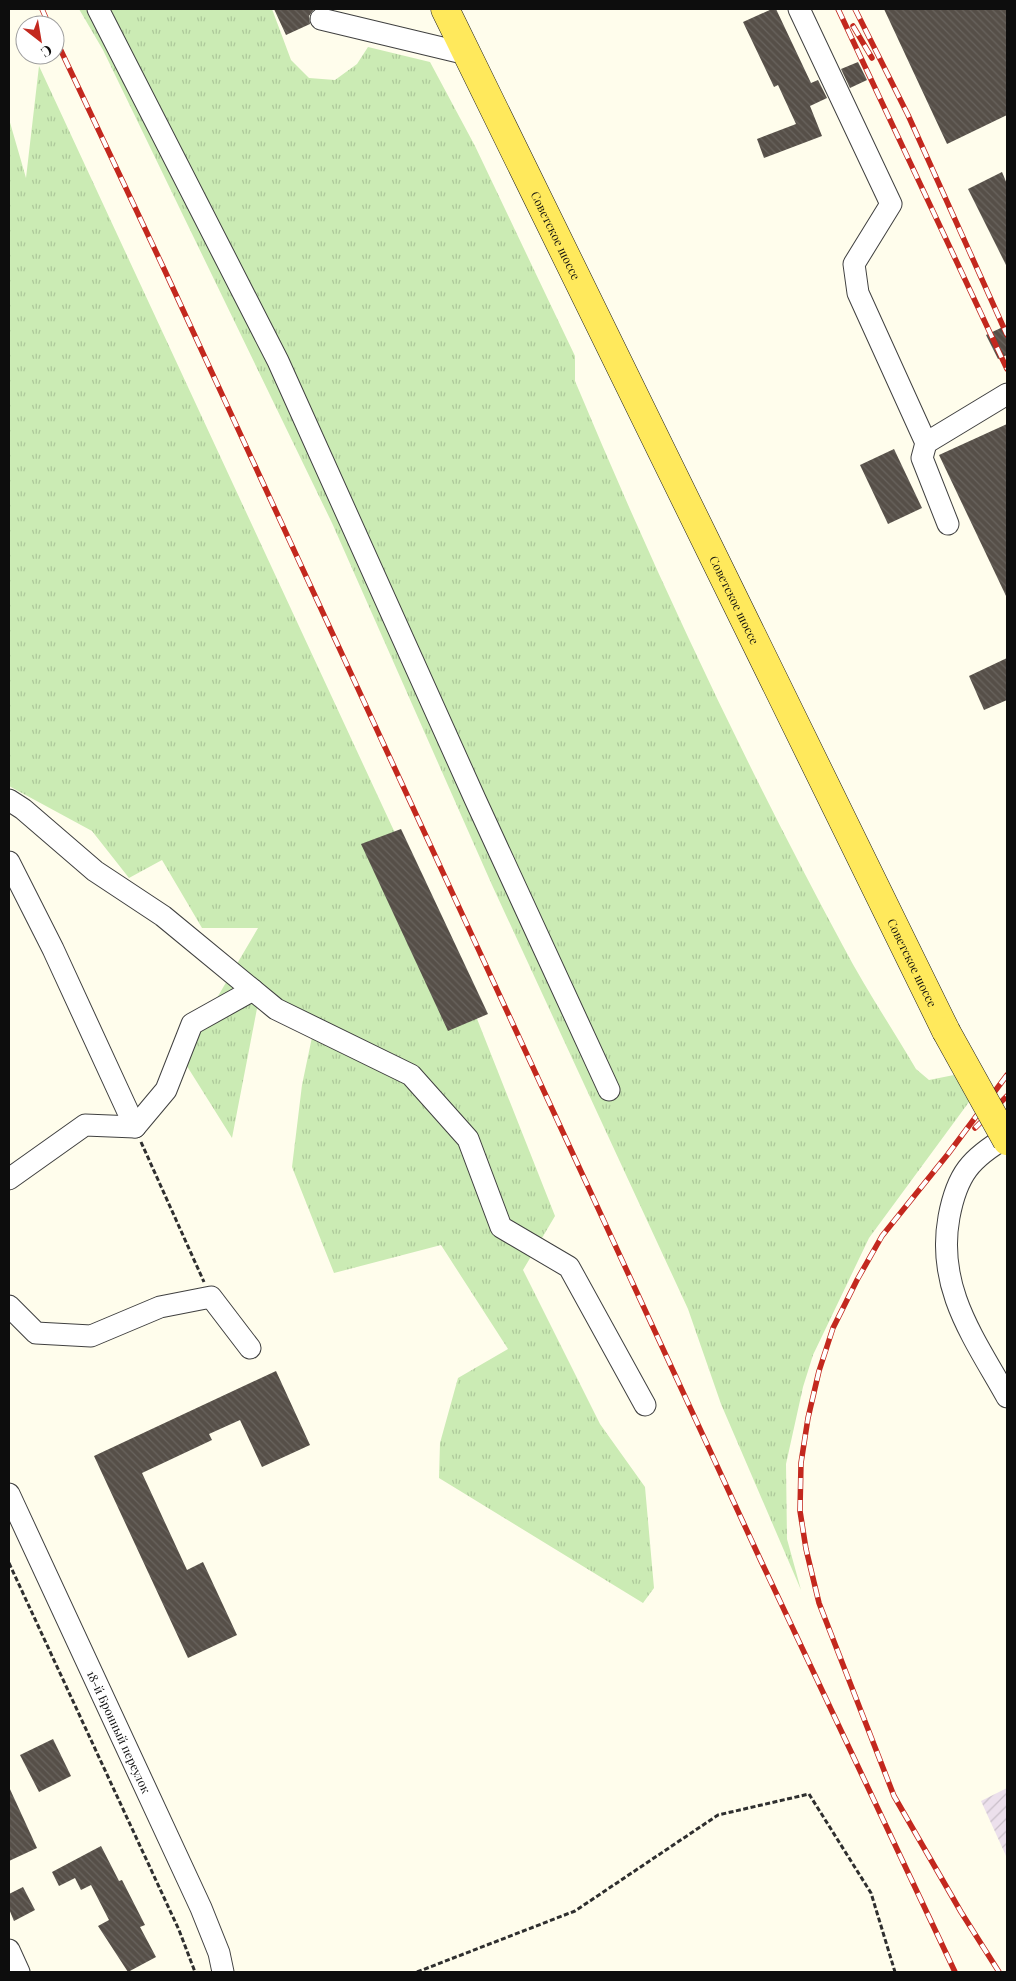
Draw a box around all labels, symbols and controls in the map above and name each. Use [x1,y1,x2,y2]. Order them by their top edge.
north arrow [15,15,65,65]
text: С [38,41,56,62]
street label: Советское шоссе [527,188,584,282]
street label: Советское шоссе [706,553,763,647]
street label: Советское шоссе [884,916,941,1010]
street label: 18-й Бронный переулок [84,1668,155,1796]

